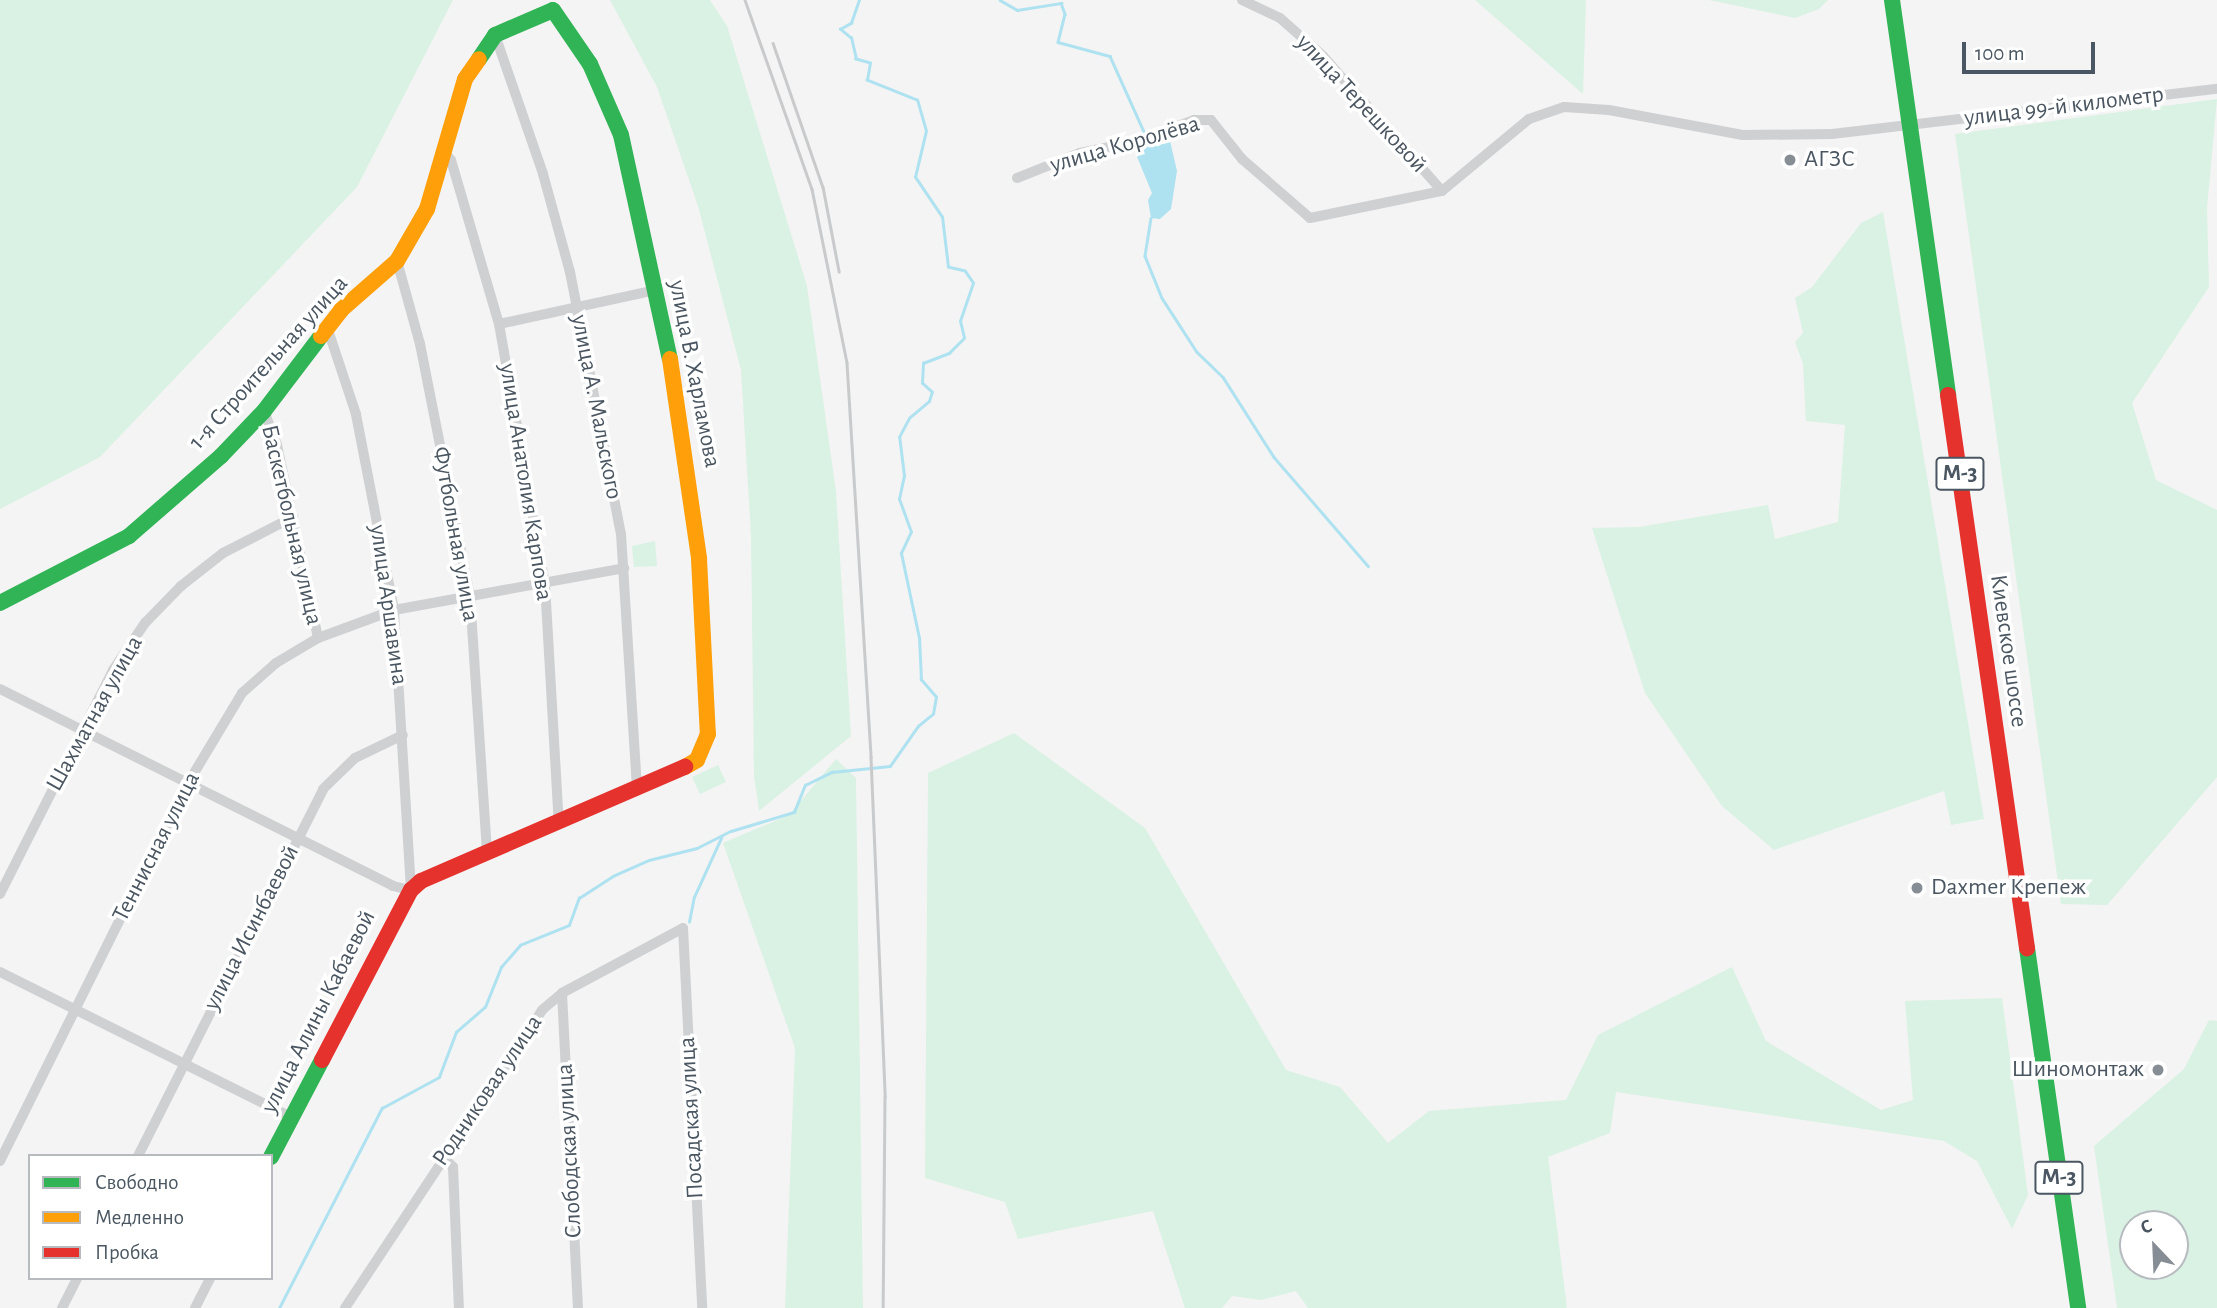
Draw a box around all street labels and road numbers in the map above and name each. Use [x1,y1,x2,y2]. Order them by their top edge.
street label: улица Терешковой [1289,29,1433,179]
street label: улица 99-й километр [1963,80,2165,134]
street label: улица Королёва [1047,110,1203,180]
street label: 1-я Строительная улица [183,270,355,456]
street label: улица В. Харламова [662,278,726,470]
street label: улица А. Мальского [564,312,628,502]
street label: улица Анатолия Карпова [492,361,558,603]
street label: Баскетбольная улица [254,422,328,628]
street label: Футбольная улица [425,444,485,624]
road number: М-3 [1934,454,1986,494]
street label: улица Аршавина [362,523,414,687]
street label: Киевское шоссе [1983,573,2033,729]
street label: Шахматная улица [40,631,150,797]
street label: Теннисная улица [107,767,207,927]
street label: улица Исинбаевой [198,841,306,1015]
street label: улица Алины Кабаевой [255,906,383,1118]
street label: Родниковая улица [427,1010,549,1172]
street label: Посадская улица [673,1036,711,1200]
street label: Слободская улица [551,1063,589,1239]
road number: М-3 [2033,1158,2085,1198]

